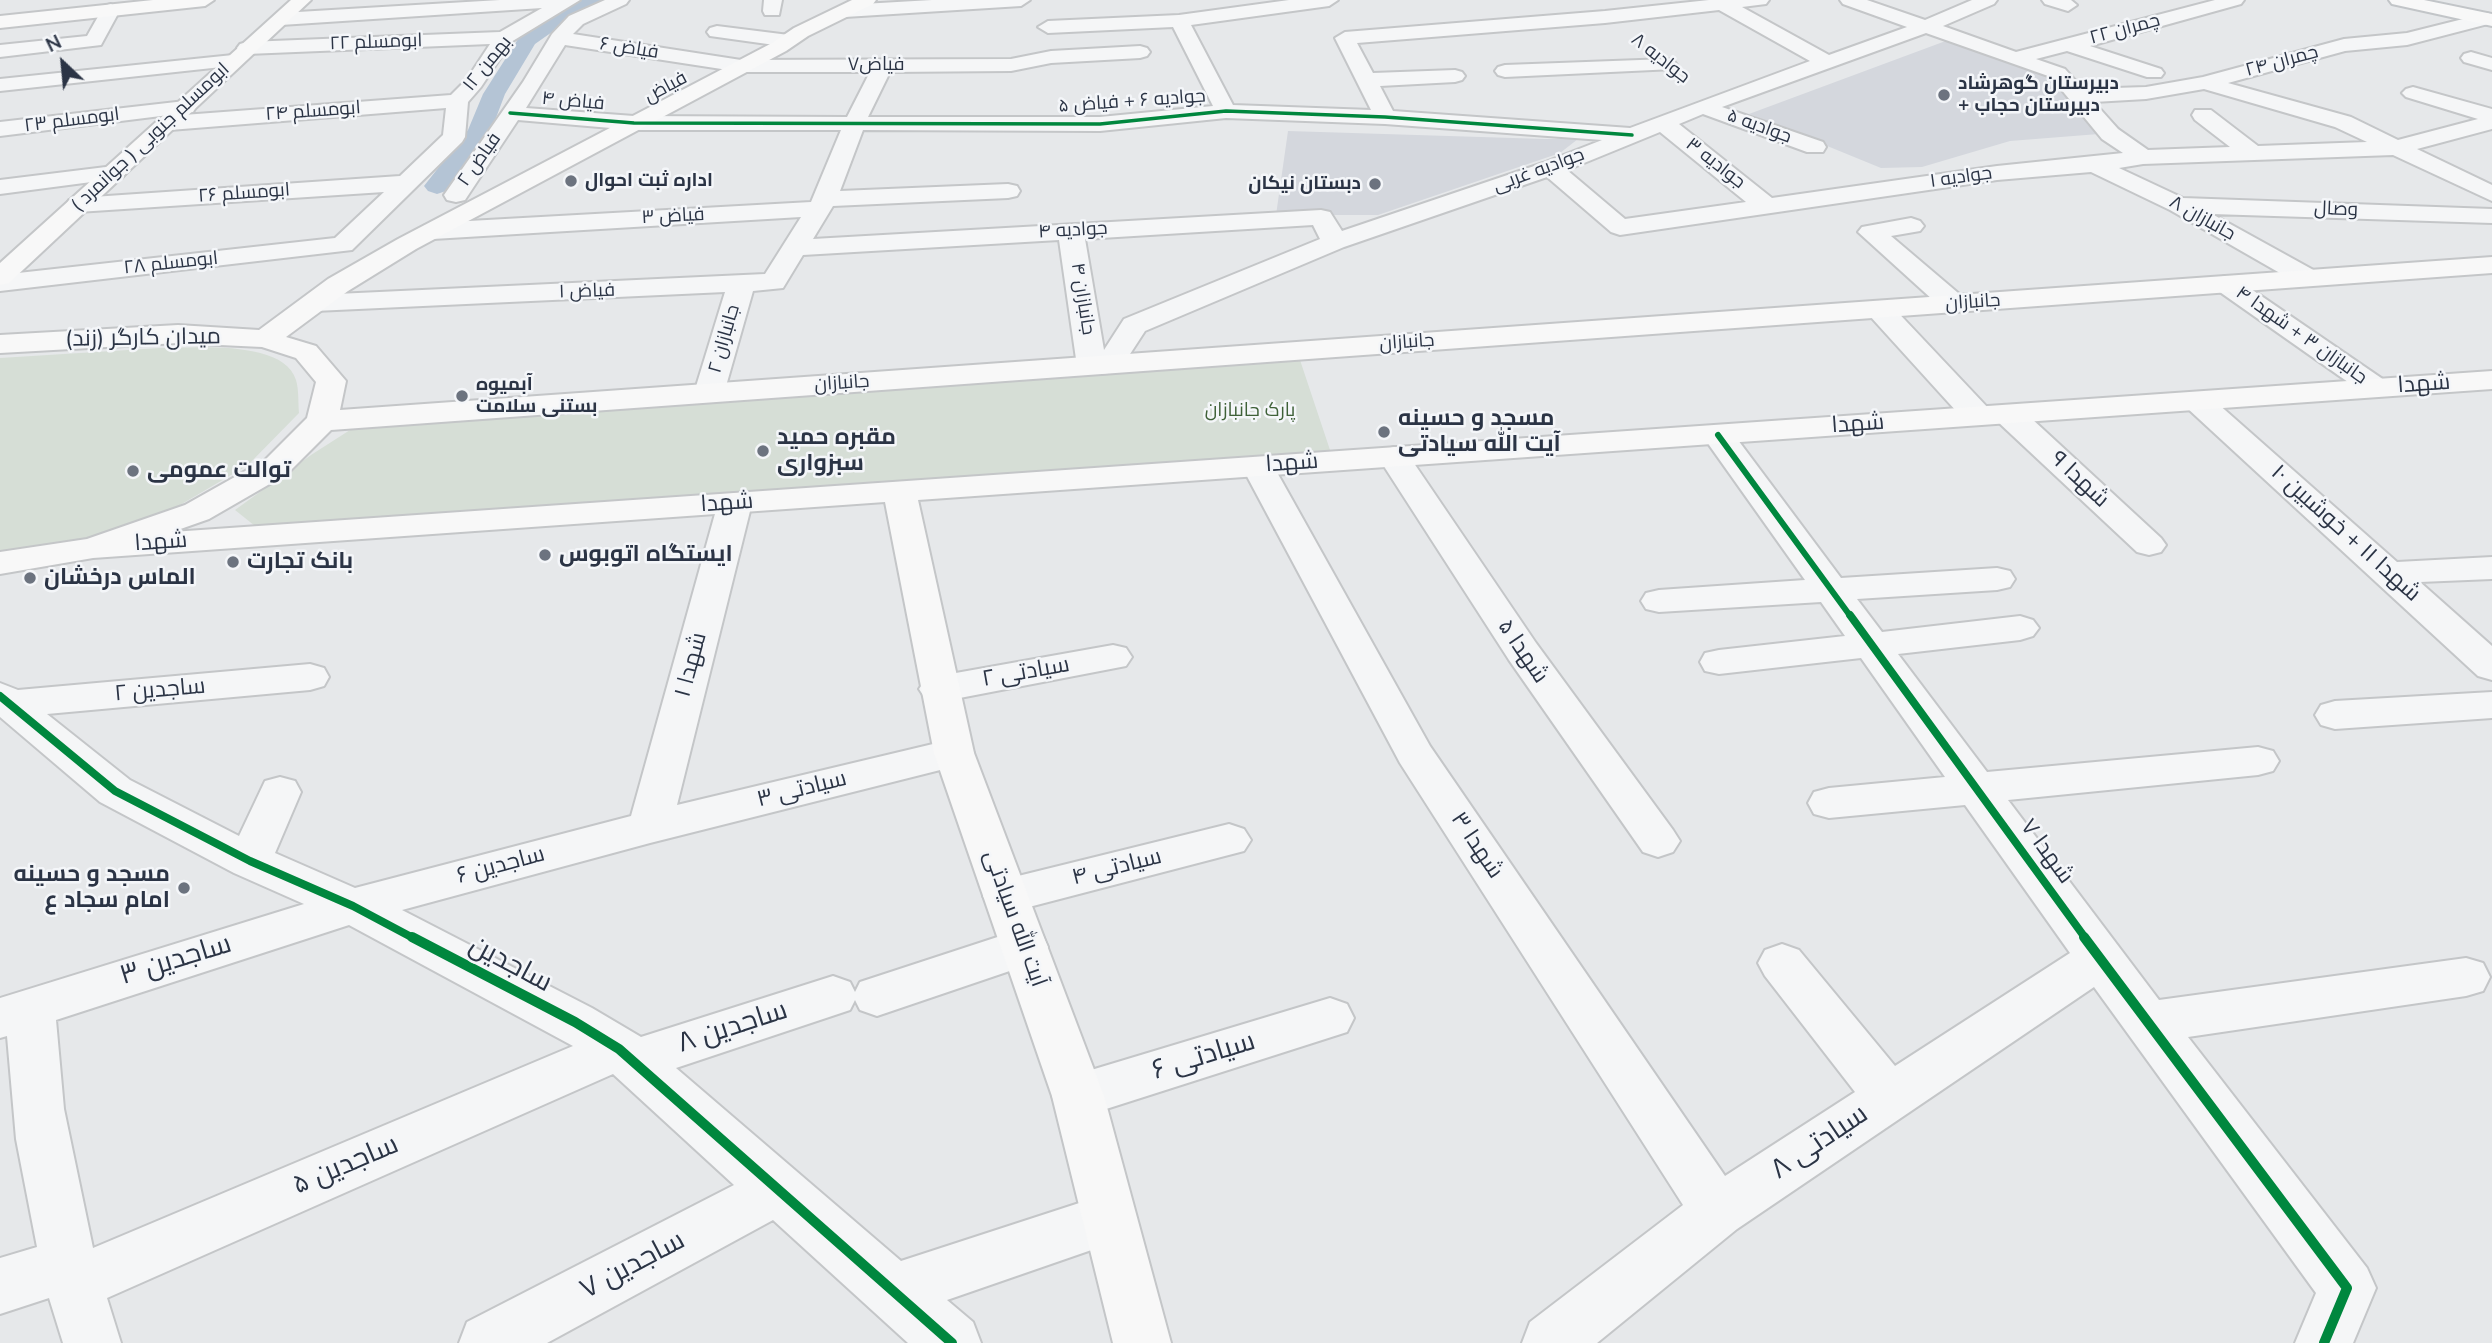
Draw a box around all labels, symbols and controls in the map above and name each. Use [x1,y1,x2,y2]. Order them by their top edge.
street label: چمران ۲۲ [2087,10,2163,50]
north arrow [28,28,98,98]
text: N [42,29,66,59]
street label: جوادیه ۸ [1626,29,1694,89]
street label: ابومسلم ۲۲ [329,30,423,56]
street label: بهمن ۱۲ [459,32,517,96]
street label: فیاض ۶ [598,33,660,65]
street label: چمران ۲۴ [2243,41,2321,83]
street label: فیاض۷ [847,54,905,76]
street label: ابومسلم جنوبی ( جوانمرد ) [67,59,235,217]
street label: فیاض [641,67,691,109]
place label: دبیرستان گوهرشاد + دبیرستان حجاب [1958,73,2119,117]
street label: جوادیه ۶ + فیاض ۵ [1058,85,1206,119]
marker: دبیرستان گوهرشاد + دبیرستان حجاب [1936,87,1952,103]
street label: فیاض ۴ [541,88,605,116]
street label: ابومسلم ۲۴ [265,97,361,127]
street label: ابومسلم ۲۳ [23,104,121,138]
street label: جوادیه ۵ [1724,105,1794,149]
street label: فیاض ۲ [453,129,507,191]
street label: جوادیه ۳ [1681,134,1749,194]
street label: جوادیه غربی [1490,144,1588,198]
street label: جوادیه ۱ [1928,162,1994,194]
place label: اداره ثبت احوال [585,170,713,192]
marker: اداره ثبت احوال [563,173,579,189]
place label: دبستان نیکان [1248,173,1361,195]
marker: دبستان نیکان [1367,176,1383,192]
street label: ابومسلم ۲۶ [197,179,291,209]
street label: جانبازان ۸ [2165,192,2239,246]
street label: وصال [2314,198,2358,222]
street label: فیاض ۳ [641,204,705,230]
street label: جوادیه ۴ [1038,218,1108,244]
street label: ابومسلم ۲۸ [123,248,219,280]
street label: جانبازان ۴ [1065,261,1099,337]
street label: فیاض ۱ [559,280,615,304]
street label: جانبازان ۳ + شهدا ۴ [2231,282,2371,390]
street label: جانبازان [1945,290,2001,316]
street label: جانبازان ۲ [704,302,746,376]
street label: میدان کارگر (زند) [65,324,221,354]
street label: جانبازان [1379,330,1435,356]
street label: شهدا [2397,369,2451,401]
street label: جانبازان [814,371,870,397]
place label: آبمیوه بستنی سلامت [476,374,598,418]
marker: آبمیوه بستنی سلامت [454,388,470,404]
park label: پارک جانبازان [1205,400,1295,422]
place label: مسجد و حسینه آیت الله سیادتی [1398,405,1561,459]
street label: شهدا [1831,409,1885,441]
place label: مقبره حمید سبزواری [777,424,896,478]
marker: مسجد و حسینه آیت الله سیادتی [1376,424,1392,440]
marker: مقبره حمید سبزواری [755,443,771,459]
street label: شهدا ۹ [2044,446,2114,514]
street label: شهدا [1265,448,1319,480]
place label: توالت عمومی [147,457,291,485]
street label: شهدا ۱۱ + خوشبین ۱۰ [2264,460,2426,608]
marker: توالت عمومی [125,463,141,479]
street label: شهدا [700,488,754,520]
street label: شهدا [134,527,188,559]
place label: ایستگاه اتوبوس [559,541,733,569]
marker: ایستگاه اتوبوس [537,547,553,563]
place label: بانک تجارت [247,548,353,576]
marker: بانک تجارت [225,554,241,570]
place label: الماس درخشان [44,564,196,592]
marker: الماس درخشان [22,570,38,586]
street label: شهدا ۵ [1491,615,1553,689]
street label: شهدا ۱ [670,630,714,700]
street label: سیادتی ۲ [980,652,1072,694]
street label: ساجدین ۲ [113,673,207,709]
street label: سیادتی ۳ [754,766,850,814]
street label: شهدا ۳ [1444,808,1508,884]
street label: شهدا ۷ [2013,814,2079,890]
street label: ساجدین ۶ [454,841,548,891]
street label: سیادتی ۴ [1069,844,1165,892]
street label: آیت الله سیادتی [976,847,1052,991]
place label: مسجد و حسینه امام سجاد ع [13,861,170,915]
marker: مسجد و حسینه امام سجاد ع [176,880,192,896]
street label: ساجدین ۳ [116,928,236,994]
street label: ساجدین [463,929,557,1001]
street label: ساجدین ۸ [674,994,792,1062]
street label: سیادتی ۶ [1148,1025,1260,1089]
street label: سیادتی ۸ [1765,1098,1875,1188]
street label: ساجدین ۵ [288,1129,404,1203]
street label: ساجدین ۷ [575,1224,691,1308]

